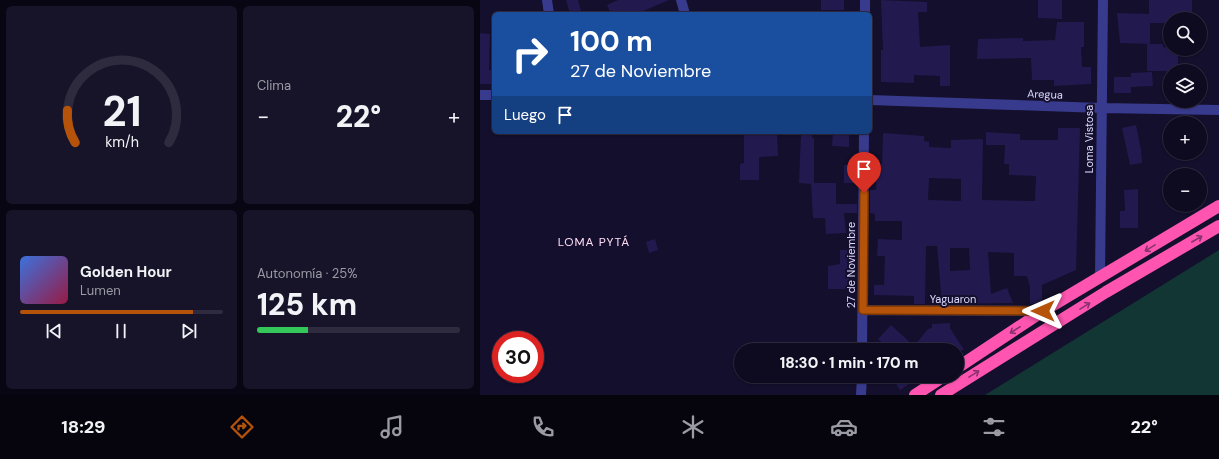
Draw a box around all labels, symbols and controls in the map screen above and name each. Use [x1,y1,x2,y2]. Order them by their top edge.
map controls [1163,12,1207,212]
button: search [1163,12,1207,56]
text: 100 m [570,23,653,60]
icon: right [504,28,556,80]
text: 27 de Noviembre [570,59,711,83]
button: layers [1163,64,1207,108]
text: Clima [257,77,291,94]
text: 21 [102,85,141,139]
street label: Aregua [1027,86,1063,102]
text: 22° [336,97,381,136]
text: − [257,102,269,131]
text: + [448,102,460,131]
icon: arrive [554,104,576,126]
text: Luego [504,105,546,125]
street label: Loma Vistosa [1082,105,1096,173]
button: + [1163,116,1207,160]
text: km/h [105,132,138,150]
pin [847,152,881,193]
icon: arrive [853,158,875,180]
button: − [1163,168,1207,212]
street label: 27 de Noviembre [844,222,858,308]
district label: LOMA PYTÁ [558,234,630,250]
one-way arrow [1190,235,1202,243]
one-way arrow [1144,244,1156,252]
text: Golden Hour [80,262,172,282]
text: Autonomía · 25% [257,265,357,282]
text: Lumen [80,282,121,299]
text: 125 km [257,285,357,324]
position arrow [1022,290,1064,332]
street label: Yaguaron [930,292,976,306]
one-way arrow [1079,301,1091,309]
icon: previous [43,320,65,342]
icon: pause [110,320,132,342]
icon: next [178,320,200,342]
one-way arrow [1009,326,1020,334]
speed limit sign: 30 [492,331,544,383]
text: 18:30 · 1 min · 170 m [780,353,918,373]
one-way arrow [969,370,980,379]
icon: directions [228,413,256,441]
icon: music [378,413,406,441]
icon: phone [529,413,557,441]
icon: climate [679,413,707,441]
icon: car [830,413,858,441]
icon: filters [980,413,1008,441]
text: 18:29 [61,415,105,439]
text: 22° [1130,415,1158,439]

